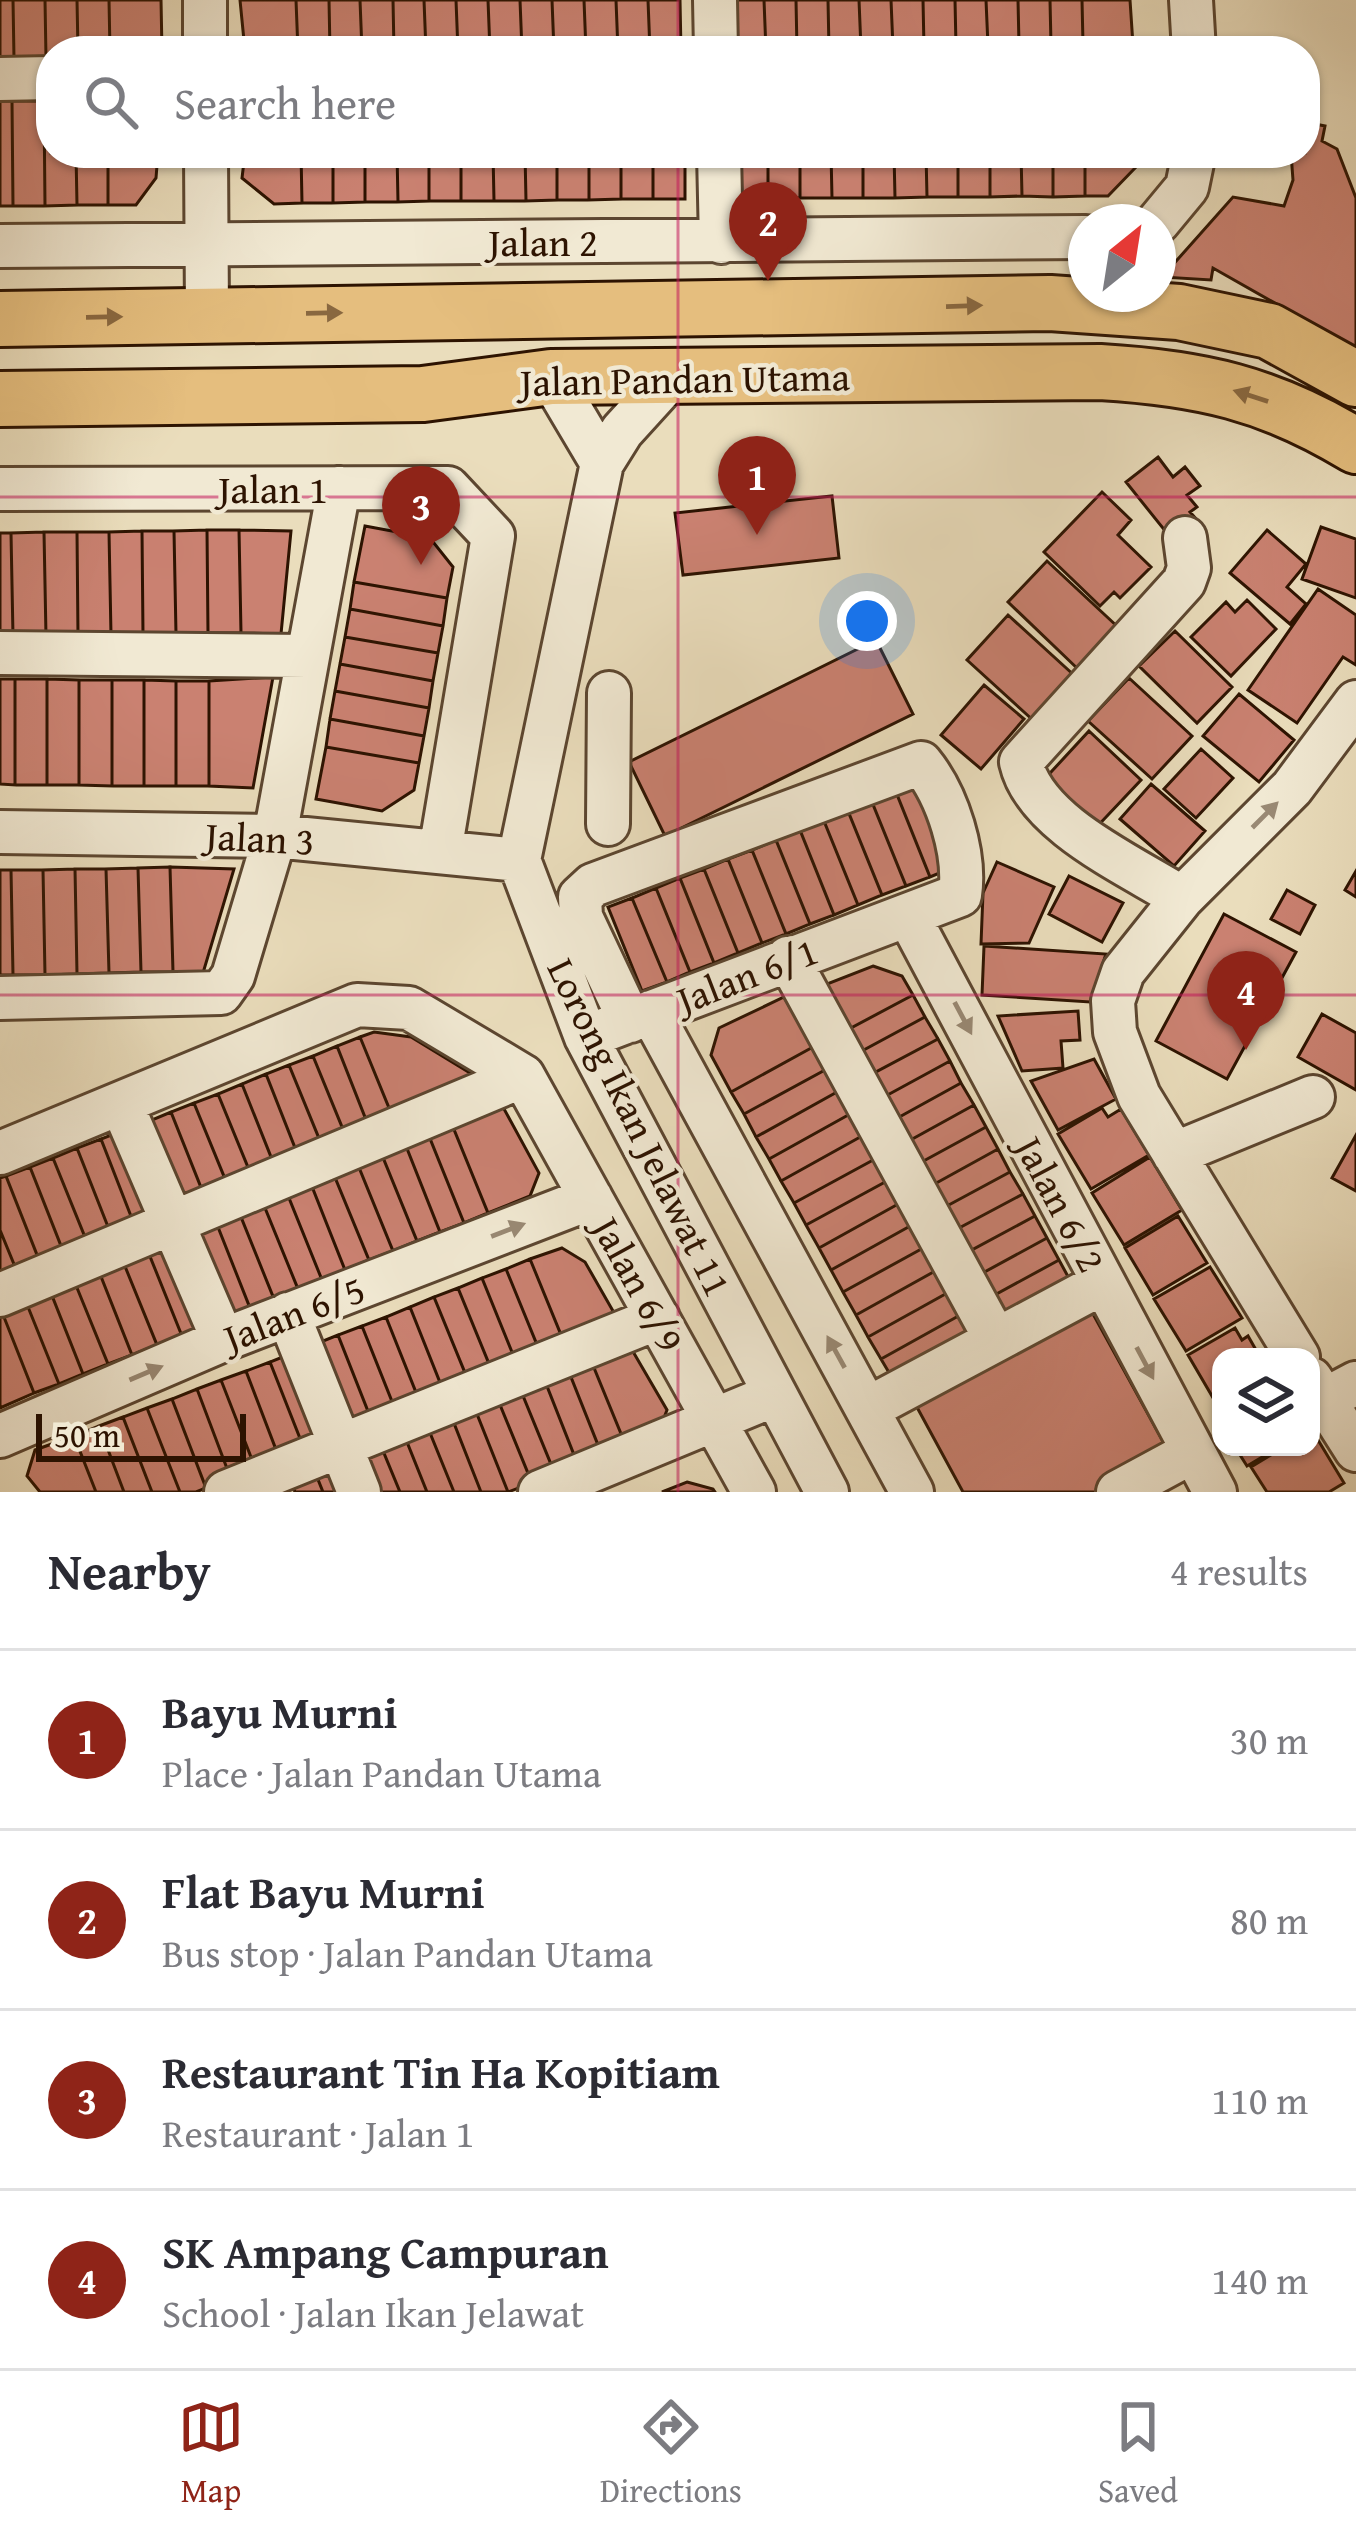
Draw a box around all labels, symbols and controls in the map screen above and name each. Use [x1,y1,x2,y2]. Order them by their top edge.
search box [36,36,1320,168]
icon: search [78,69,144,135]
text: Search here [174,70,396,135]
pin: 2 [729,182,807,281]
north arrow [1068,204,1176,312]
street label: Jalan 2 [483,213,598,270]
one-way arrow [946,296,984,315]
one-way arrow [306,303,344,323]
one-way arrow [86,307,124,327]
street label: Jalan Pandan Utama [515,347,851,410]
one-way arrow [1232,385,1269,404]
pin: 1 [718,436,796,535]
street label: Jalan 1 [213,460,328,517]
pin: 3 [382,466,460,565]
your location [837,591,897,651]
one-way arrow [1250,802,1278,830]
street label: Jalan 3 [199,806,316,869]
street label: Jalan 6/1 [664,922,825,1029]
street label: Lorong Ikan Jelawat 11 [534,948,747,1305]
pin: 4 [1207,951,1285,1050]
one-way arrow [952,1001,972,1036]
street label: Jalan 6/2 [1000,1121,1121,1282]
street label: Jalan 6/9 [577,1201,700,1362]
one-way arrow [491,1219,527,1238]
street label: Jalan 6/5 [211,1260,372,1367]
one-way arrow [826,1335,847,1370]
one-way arrow [1134,1346,1155,1380]
map controls [1212,1348,1320,1456]
button: layers [1212,1348,1320,1456]
one-way arrow [129,1363,164,1383]
scale bar [36,1408,246,1461]
text: 50 m [54,1411,120,1459]
text: Nearby [48,1533,211,1608]
text: 4 results [1170,1542,1308,1599]
text: Bayu Murni [162,1679,397,1744]
text: 1 [77,1711,97,1768]
text: 30 m [1230,1711,1308,1768]
text: Place · Jalan Pandan Utama [162,1744,601,1801]
text: Flat Bayu Murni [162,1859,485,1924]
text: 2 [77,1891,97,1948]
text: 80 m [1230,1891,1308,1948]
text: Bus stop · Jalan Pandan Utama [162,1924,653,1981]
text: Restaurant Tin Ha Kopitiam [162,2039,720,2104]
text: 3 [77,2071,97,2128]
text: 110 m [1211,2071,1308,2128]
text: Restaurant · Jalan 1 [162,2104,474,2161]
text: SK Ampang Campuran [162,2219,609,2284]
text: 4 [77,2251,97,2308]
text: 140 m [1211,2251,1308,2308]
text: School · Jalan Ikan Jelawat [162,2284,584,2341]
tab: Map [178,2394,244,2514]
tab: Directions [600,2394,742,2514]
tab: Saved [1098,2394,1178,2514]

